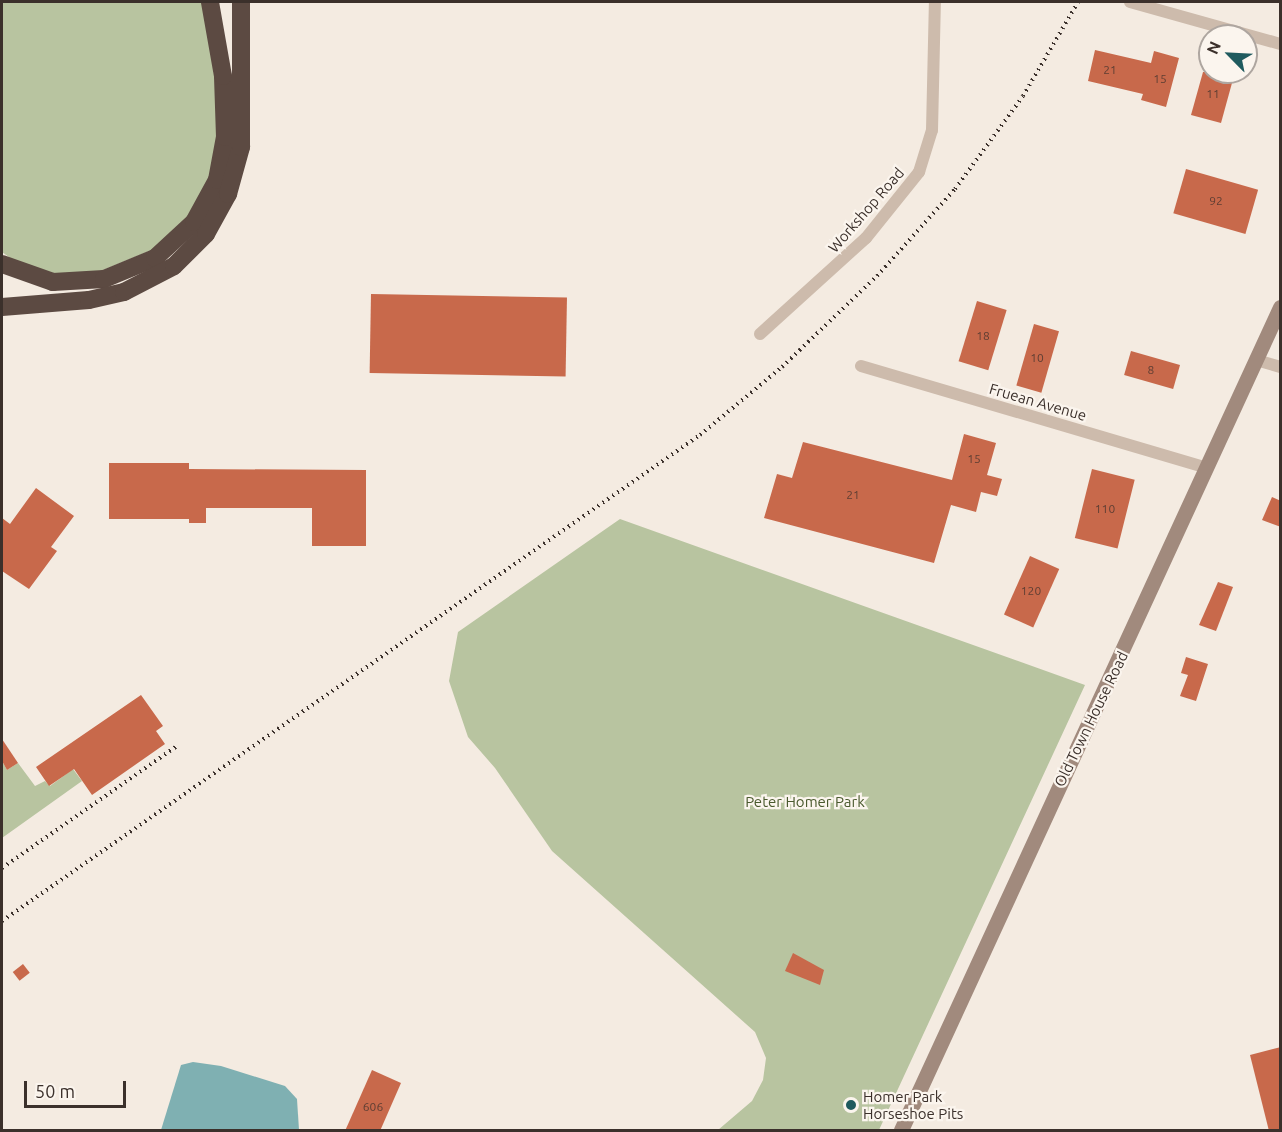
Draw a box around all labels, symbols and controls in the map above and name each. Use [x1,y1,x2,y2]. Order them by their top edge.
north arrow [1198,24,1258,84]
text: N [1203,38,1224,57]
house number: 21 [1103,63,1117,77]
house number: 15 [1153,72,1167,86]
house number: 11 [1206,87,1220,101]
street label: Workshop Road [824,164,908,256]
house number: 92 [1209,194,1223,208]
house number: 18 [976,329,990,343]
house number: 10 [1030,351,1044,365]
house number: 8 [1148,363,1154,377]
street label: Fruean Avenue [987,380,1089,424]
house number: 15 [967,452,981,466]
house number: 21 [846,488,860,502]
house number: 110 [1095,502,1115,516]
house number: 120 [1021,584,1041,598]
street label: Old Town House Road [1050,648,1132,790]
park label: Peter Homer Park [745,793,865,811]
scale bar [27,1069,129,1107]
text: 50 m [35,1081,75,1101]
place label: Homer Park Horseshoe Pits [863,1087,963,1122]
marker: Homer Park Horseshoe Pits [844,1098,858,1112]
house number: 606 [363,1100,383,1114]

